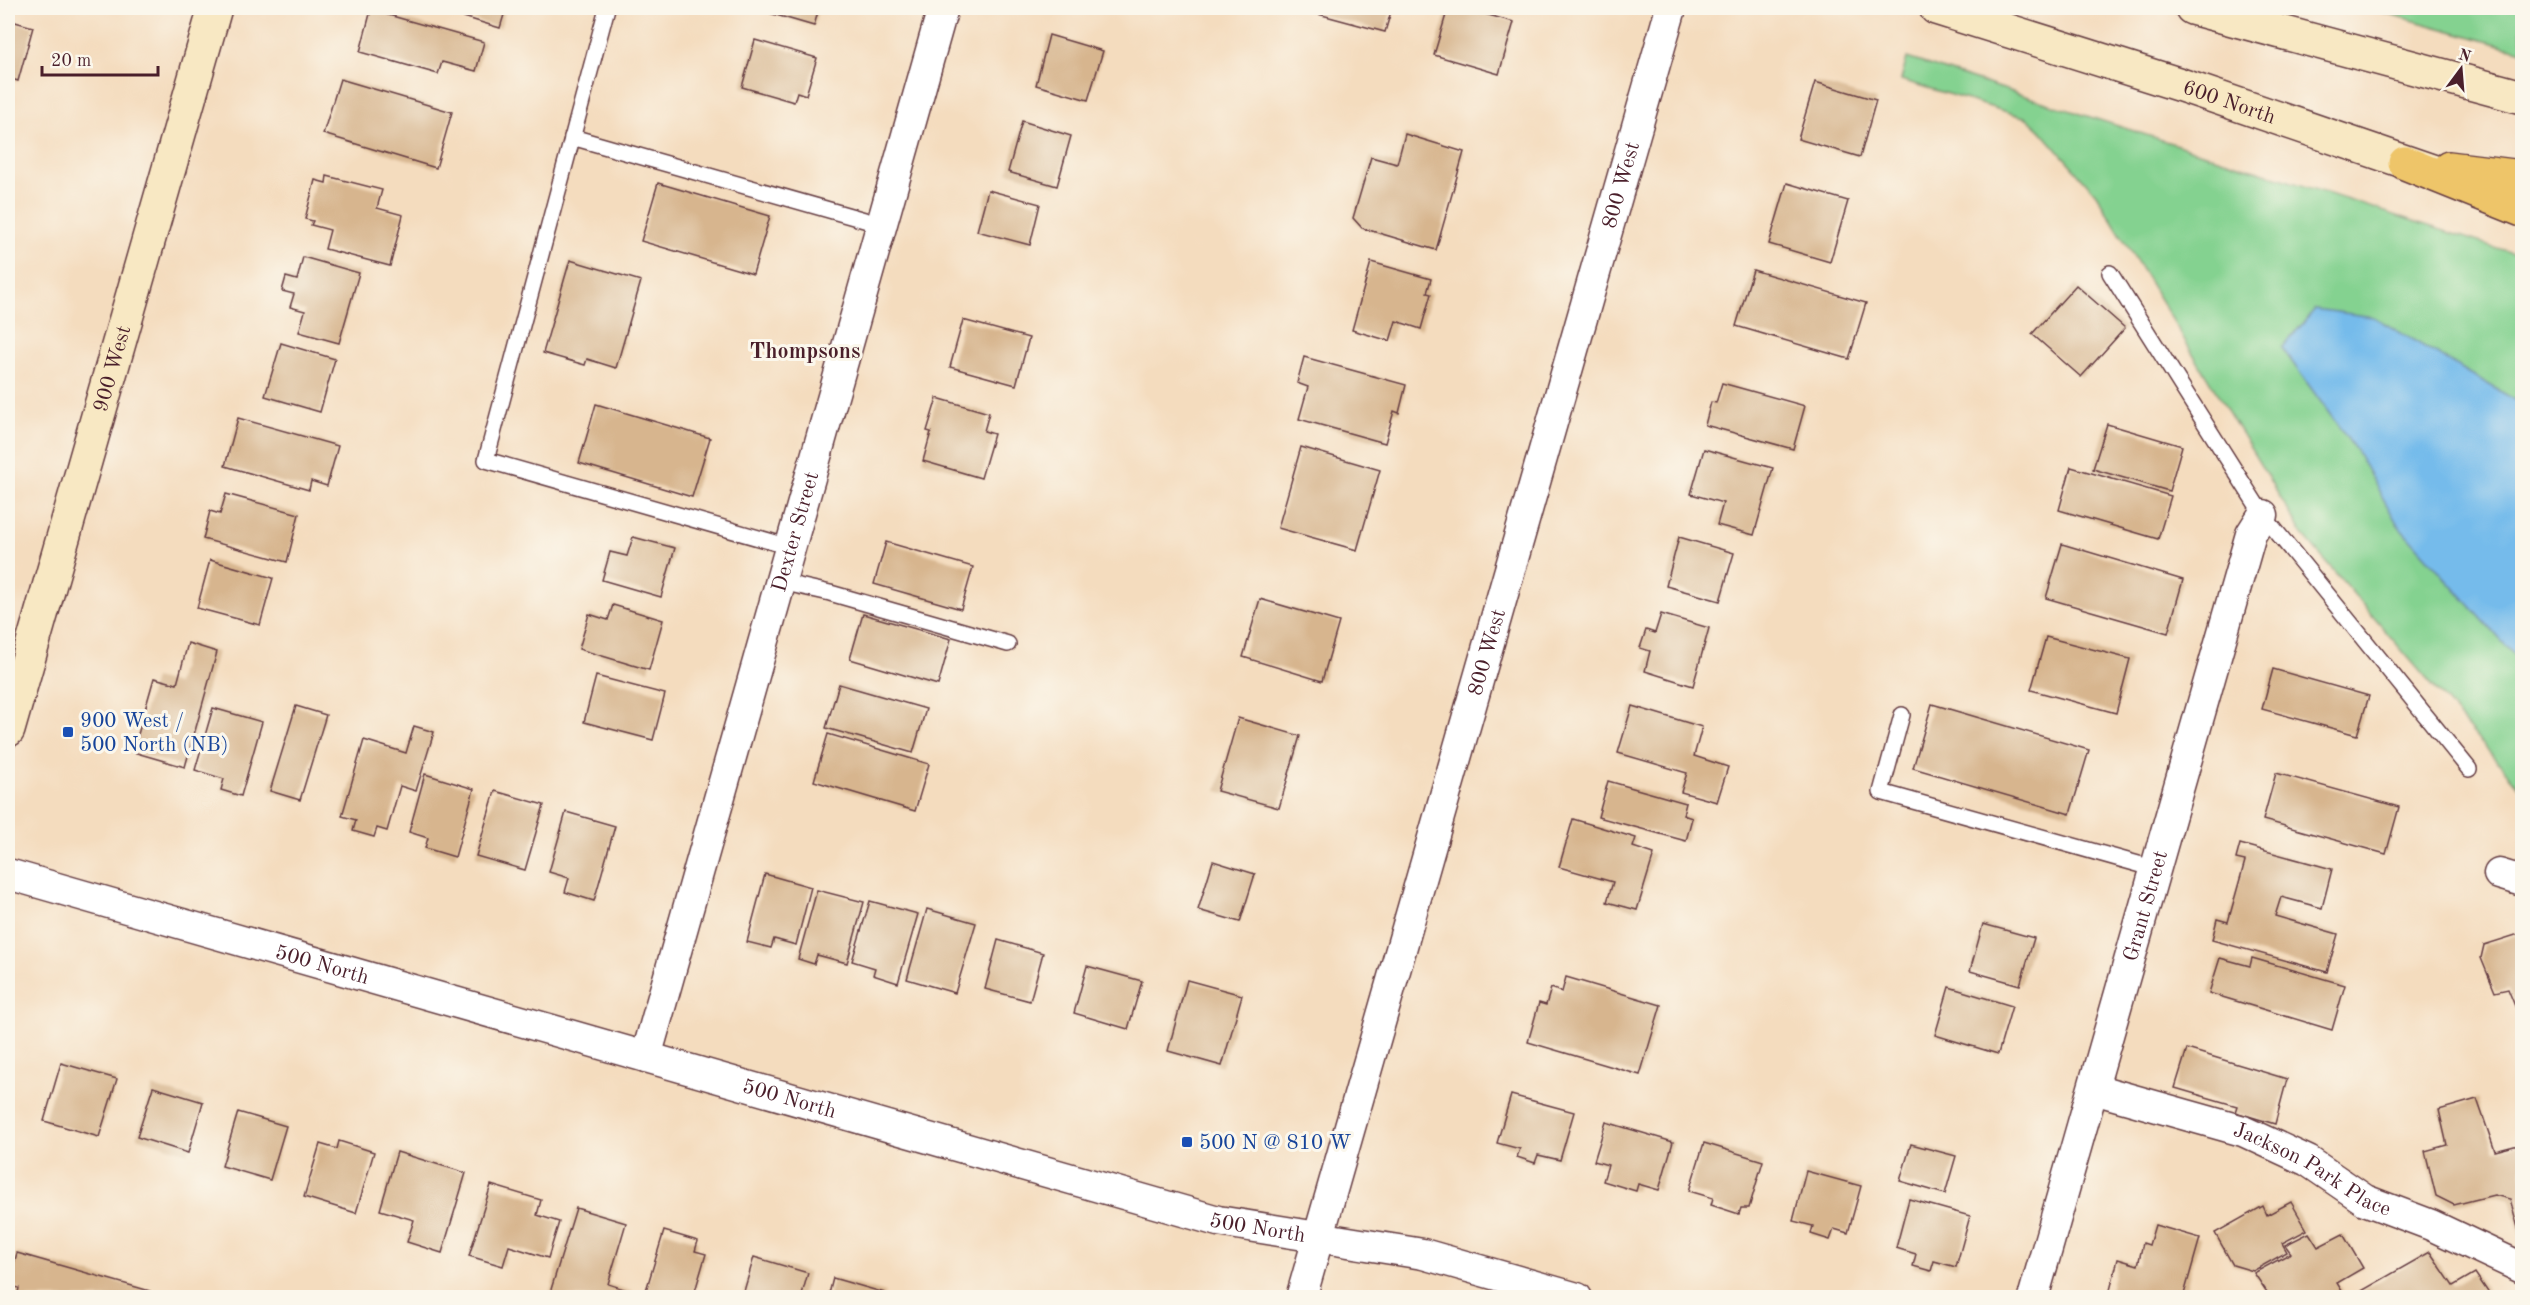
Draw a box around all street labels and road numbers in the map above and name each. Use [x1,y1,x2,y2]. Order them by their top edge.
street label: 600 North [2180,77,2278,129]
street label: 800 West [1599,140,1644,231]
street label: 900 West [91,323,135,415]
street label: Dexter Street [769,469,823,595]
street label: 800 West [1465,607,1510,698]
street label: Grant Street [2121,848,2172,964]
street label: 500 North [273,942,371,989]
street label: 500 North [740,1076,838,1123]
street label: Jackson Park Place [2231,1120,2393,1221]
street label: 500 North [1207,1210,1307,1247]

